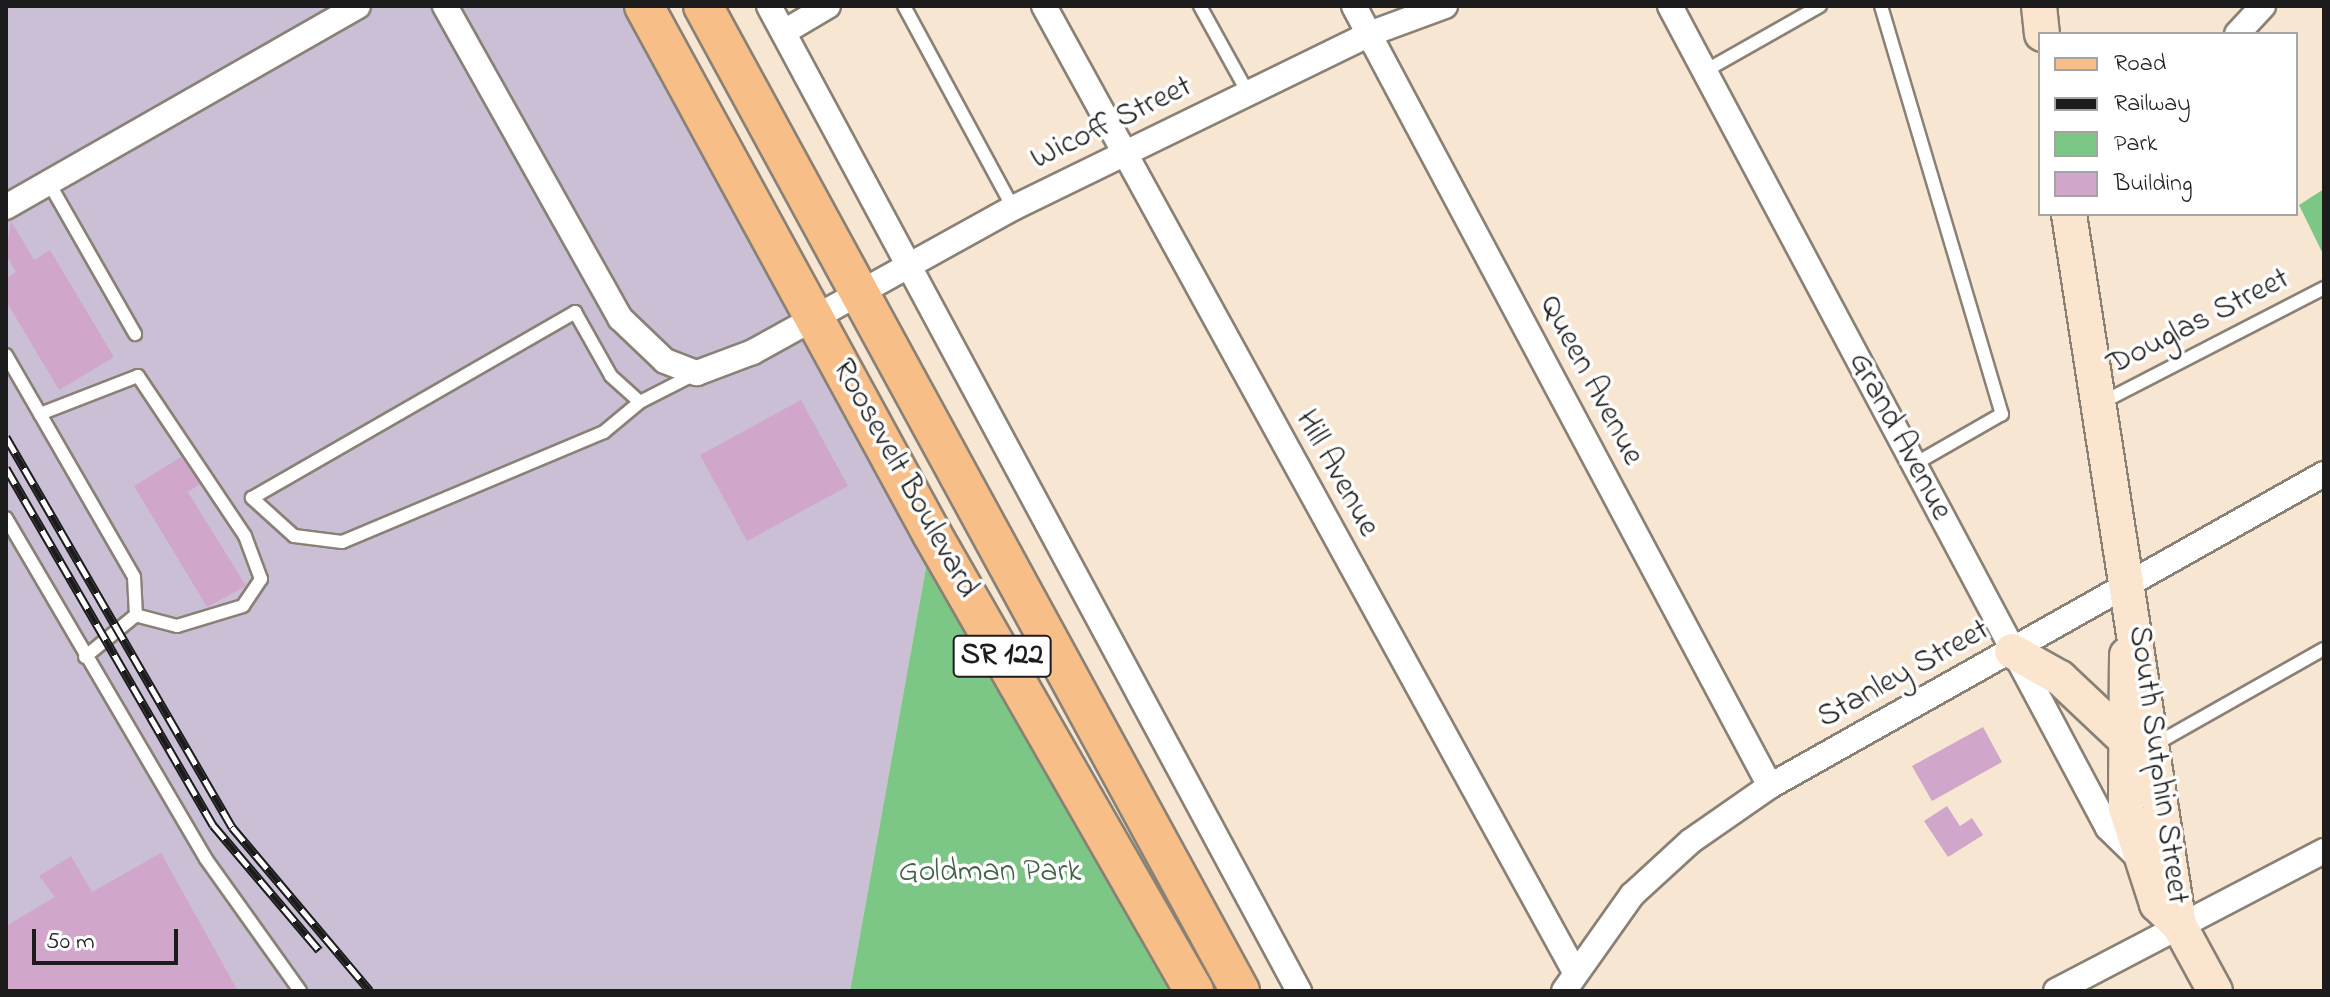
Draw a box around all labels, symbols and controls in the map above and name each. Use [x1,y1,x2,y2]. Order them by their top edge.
legend [2038,32,2298,216]
text: Road [2114,47,2166,82]
street label: Wicoff Street [1025,68,1199,180]
text: Railway [2114,87,2191,122]
text: Park [2114,127,2157,162]
text: Building [2114,167,2193,202]
street label: Douglas Street [2102,261,2296,385]
street label: Queen Avenue [1529,289,1651,473]
street label: Grand Avenue [1839,346,1959,528]
street label: Roosevelt Boulevard [822,353,986,605]
street label: Hill Avenue [1286,404,1386,544]
street label: Stanley Street [1811,612,1997,738]
street label: South Sutphin Street [2118,623,2196,907]
road number: SR 122 [952,630,1052,682]
park label: Goldman Park [899,854,1081,892]
scale bar [36,913,182,963]
text: 50 m [46,925,95,960]

